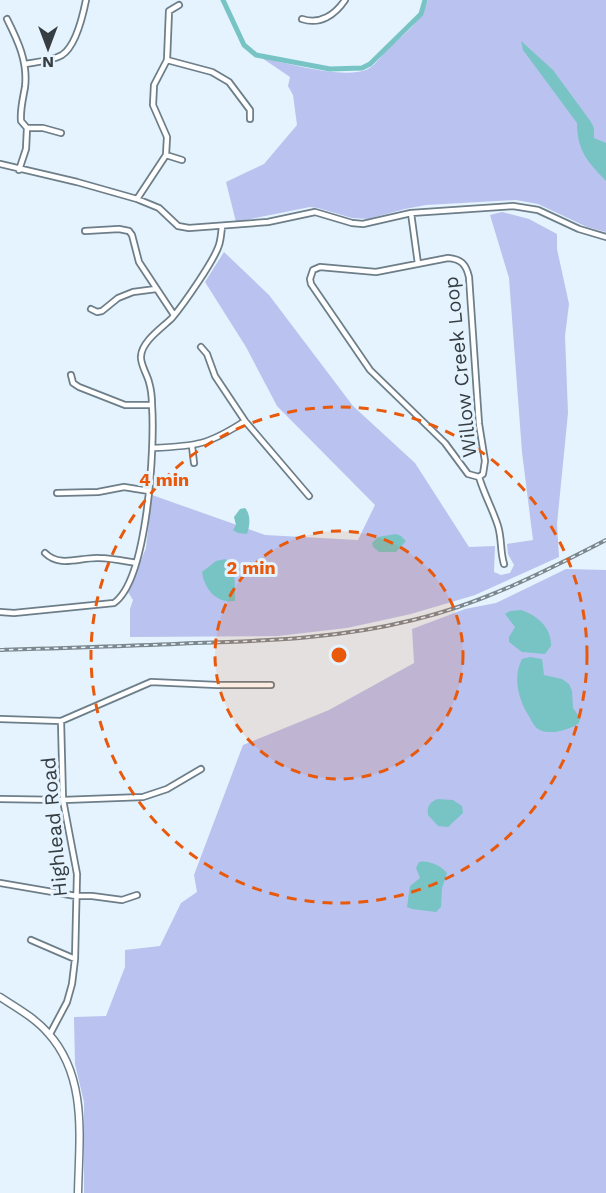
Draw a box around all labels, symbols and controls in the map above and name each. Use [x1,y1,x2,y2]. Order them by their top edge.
north arrow [18,18,78,78]
text: N [42,53,54,72]
street label: Willow Creek Loop [439,275,481,459]
text: 4 min [139,469,189,490]
text: 2 min [226,557,276,578]
centre of rings [329,645,349,665]
street label: Highlead Road [36,756,72,898]

